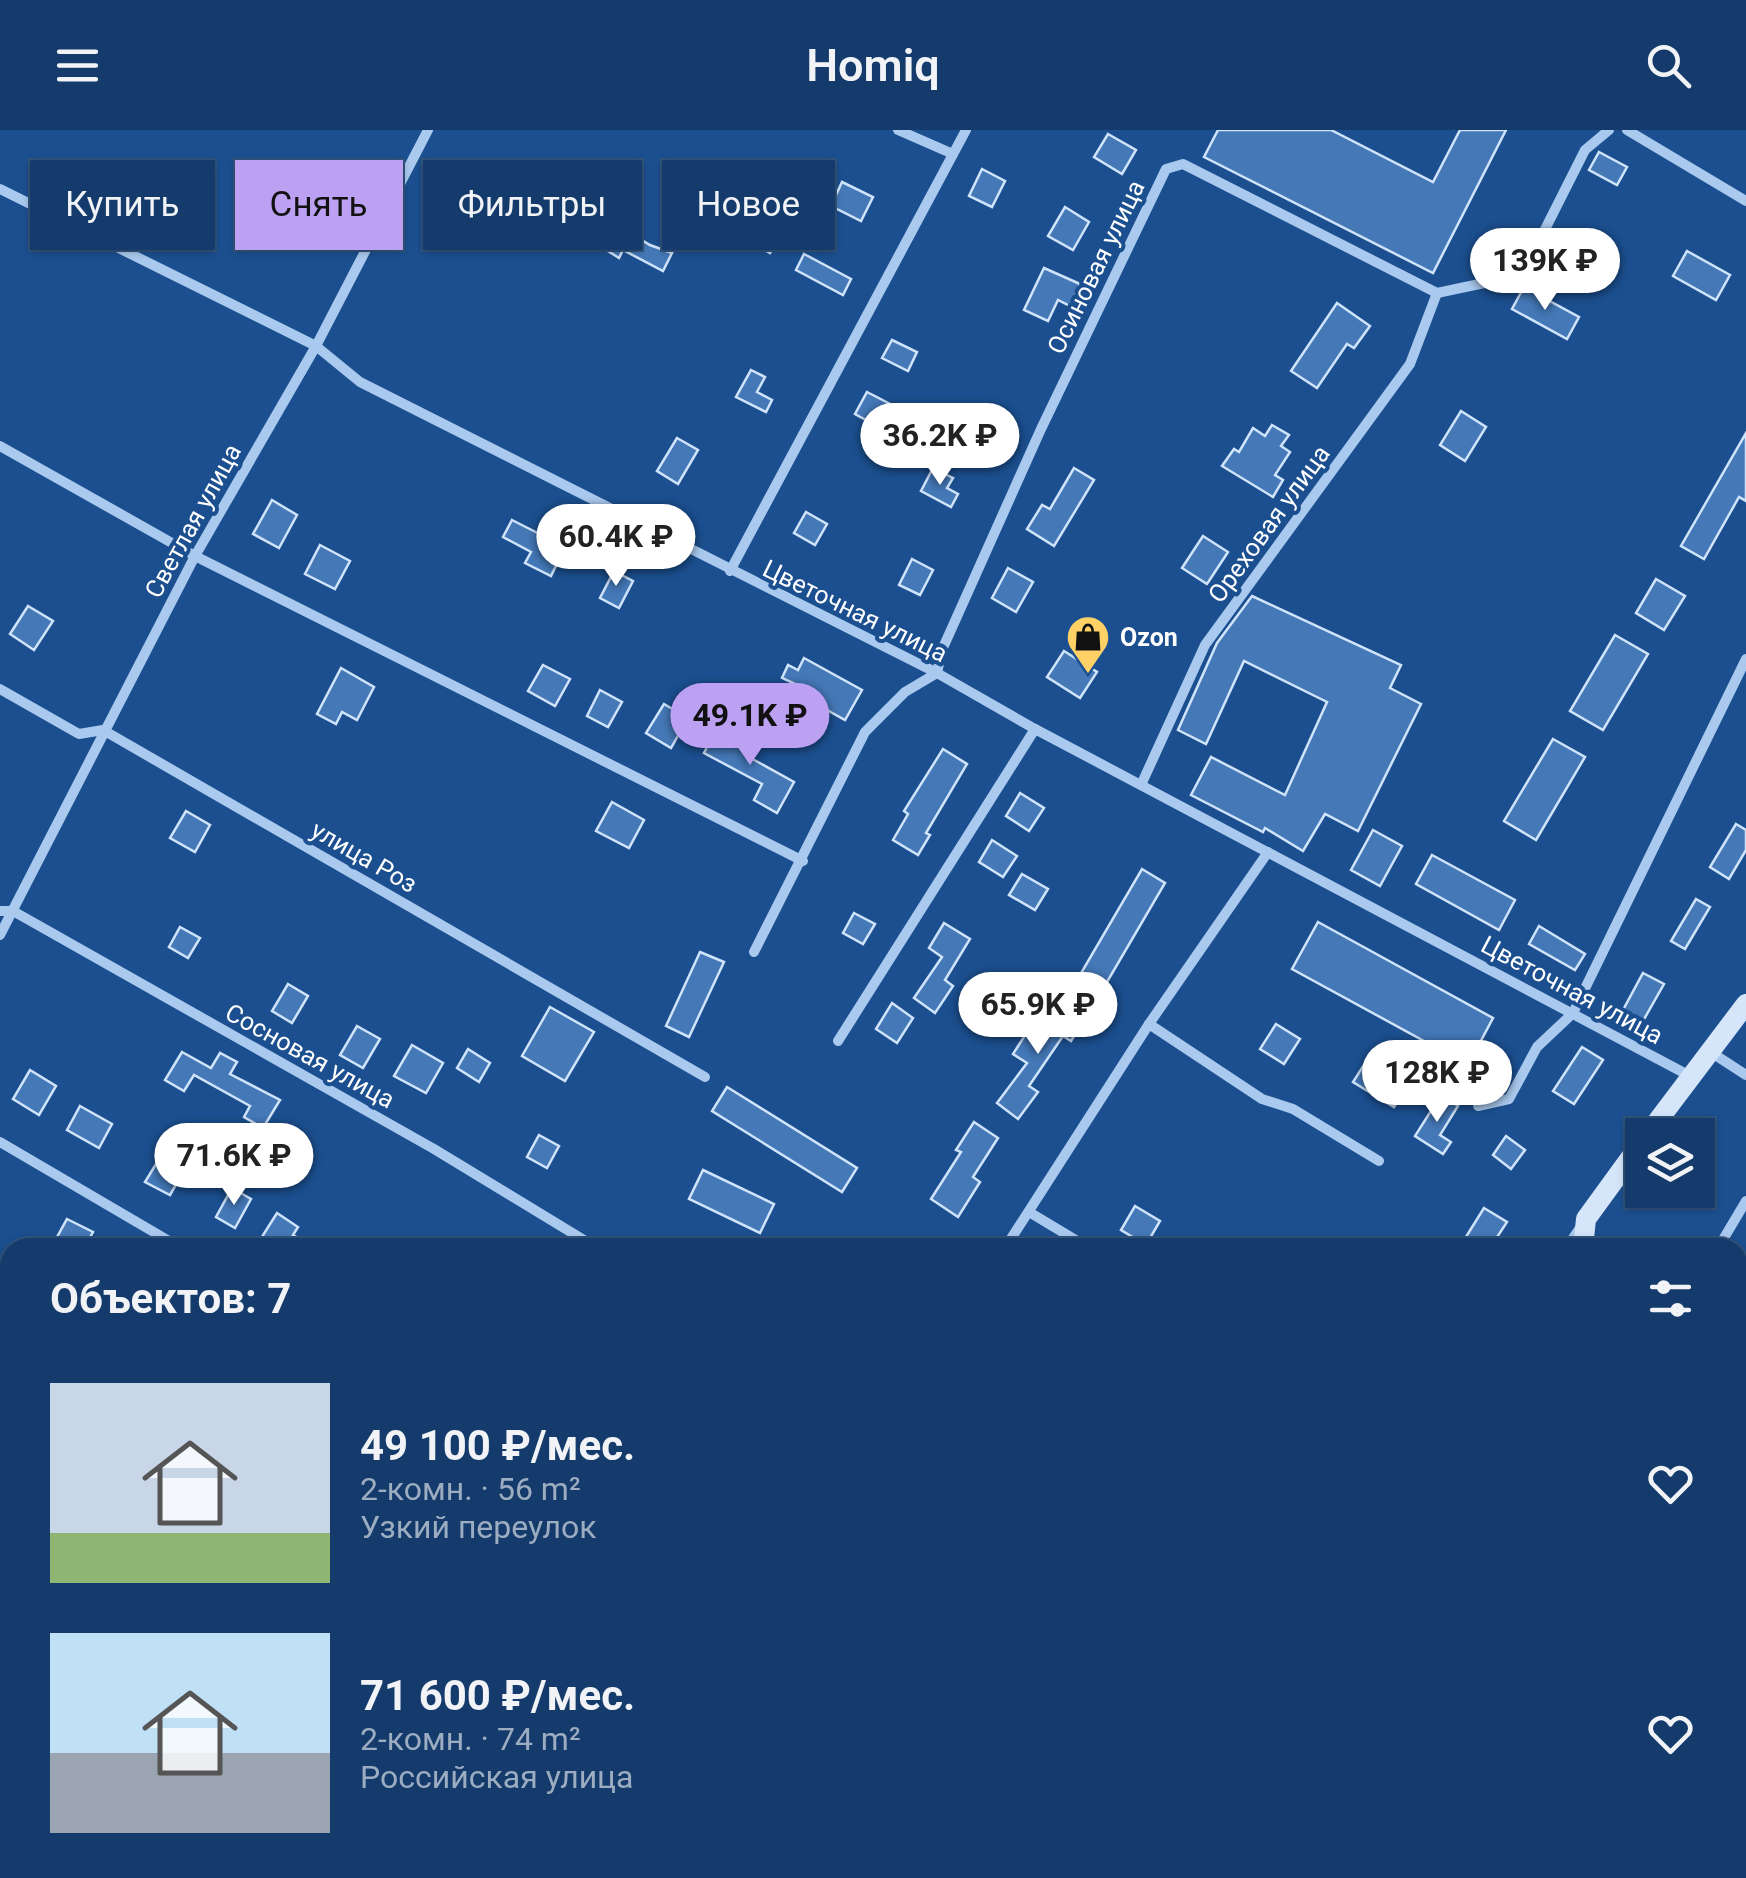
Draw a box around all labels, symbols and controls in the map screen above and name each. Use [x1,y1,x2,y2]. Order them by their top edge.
icon: menu [50,38,105,93]
icon: search [1641,38,1696,93]
text: Homiq [806,39,940,92]
chip: Купить [30,160,215,250]
chip: Снять [235,160,403,250]
chip: Фильтры [423,160,642,250]
chip: Новое [662,160,835,250]
street label: Осиновая улица [1041,175,1151,359]
pin: 139K ₽ [1464,228,1626,313]
text: 139K ₽ [1492,241,1598,279]
pin: 36.2K ₽ [848,403,1032,488]
text: 36.2K ₽ [882,416,998,454]
street label: Светлая улица [139,439,247,603]
street label: Ореховая улица [1202,440,1336,608]
pin: 60.4K ₽ [524,504,708,589]
text: 60.4K ₽ [558,517,674,555]
street label: Цветочная улица [758,554,952,668]
shop icon: Ozon [1065,614,1111,675]
place label: Ozon [1120,623,1178,652]
pin: 49.1K ₽ [658,683,842,768]
text: 49.1K ₽ [692,696,808,734]
street label: улица Роз [306,815,422,899]
street label: Цветочная улица [1476,930,1668,1050]
pin: 65.9K ₽ [946,972,1130,1057]
text: 65.9K ₽ [980,985,1096,1023]
street label: Сосновая улица [220,998,400,1114]
pin: 128K ₽ [1356,1040,1518,1125]
text: 128K ₽ [1384,1053,1490,1091]
map controls [1625,1118,1715,1208]
button: layers [1625,1118,1715,1208]
pin: 71.6K ₽ [142,1123,326,1208]
text: 71.6K ₽ [176,1136,292,1174]
icon: filters [1643,1271,1698,1326]
text: Объектов: 7 [50,1274,291,1323]
text: 49 100 ₽/мес. [360,1421,635,1470]
icon: home [130,1423,250,1543]
icon: heart [1643,1456,1698,1511]
text: 2-комн. · 56 m² [360,1470,581,1508]
text: Узкий переулок [360,1508,597,1546]
text: 71 600 ₽/мес. [360,1671,635,1720]
icon: home [130,1673,250,1793]
icon: heart [1643,1706,1698,1761]
text: 2-комн. · 74 m² [360,1720,581,1758]
text: Российская улица [360,1758,633,1796]

